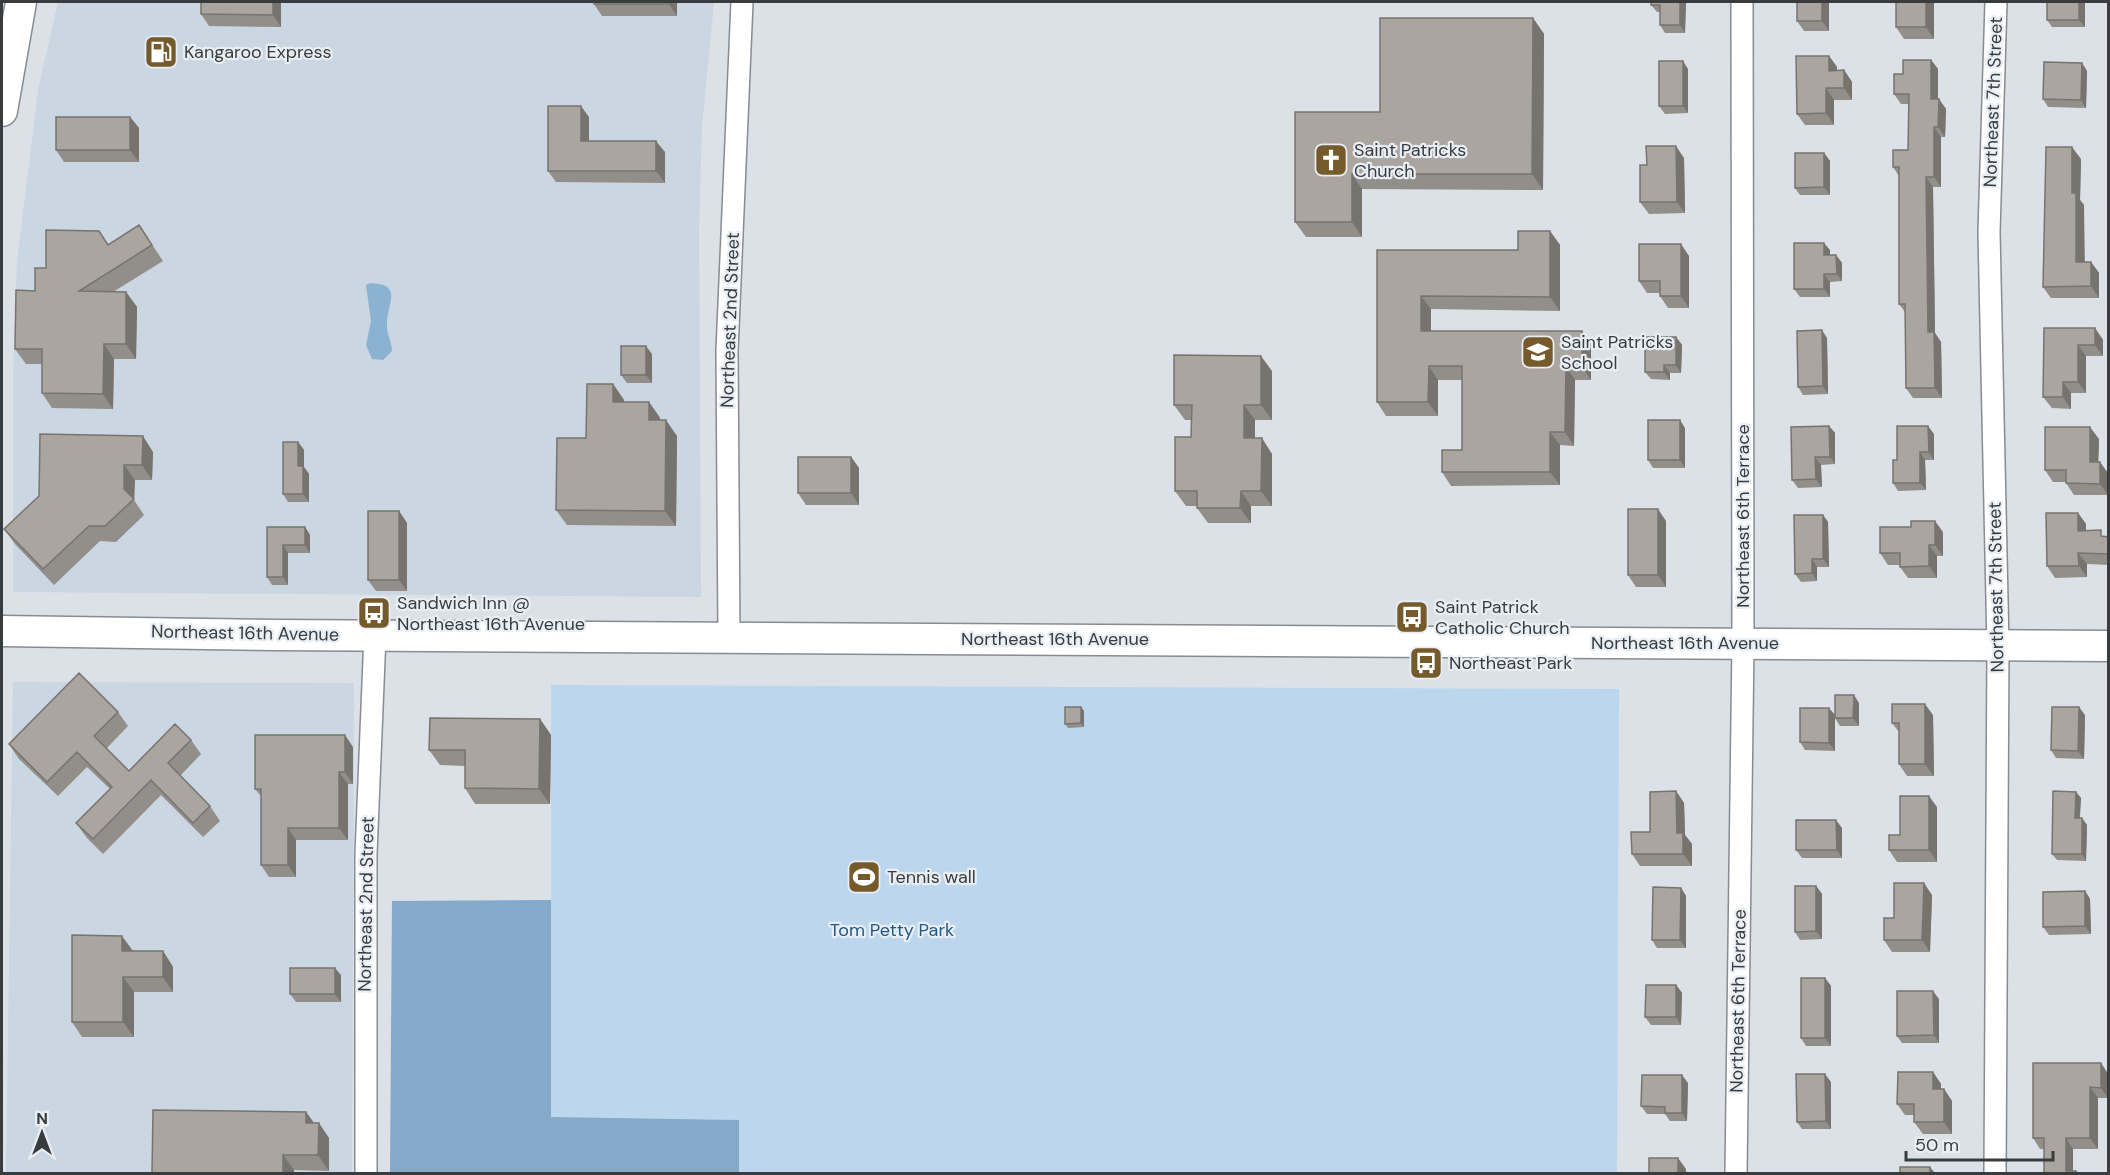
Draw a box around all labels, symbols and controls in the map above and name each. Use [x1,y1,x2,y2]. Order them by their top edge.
street label: Northeast 7th Street [1978,16,2008,188]
fuel station icon: Kangaroo Express [143,34,179,70]
place label: Kangaroo Express [184,40,332,64]
place label: Saint Patricks Church [1354,138,1466,183]
church icon: Saint Patricks Church [1313,142,1349,178]
street label: Northeast 2nd Street [715,232,745,408]
place label: Saint Patricks School [1561,330,1673,375]
school or university icon: Saint Patricks School [1520,334,1556,370]
street label: Northeast 6th Terrace [1731,424,1755,608]
street label: Northeast 7th Street [1983,502,2009,672]
place label: Sandwich Inn @ Northeast 16th Avenue [397,591,585,636]
bus stop icon: Sandwich Inn @ Northeast 16th Avenue [356,595,392,631]
place label: Saint Patrick Catholic Church [1435,595,1569,640]
bus stop icon: Saint Patrick Catholic Church [1394,599,1430,635]
street label: Northeast 16th Avenue [151,619,339,647]
street label: Northeast 16th Avenue [961,627,1149,651]
street label: Northeast 16th Avenue [1591,631,1779,655]
bus stop icon: Northeast Park [1408,645,1444,681]
place label: Northeast Park [1449,651,1572,675]
street label: Northeast 2nd Street [352,816,380,992]
sports icon: Tennis wall [846,859,882,895]
place label: Tennis wall [887,865,976,889]
street label: Northeast 6th Terrace [1724,909,1752,1093]
park label: Tom Petty Park [830,918,954,942]
north arrow [12,1103,72,1163]
text: N [36,1108,48,1129]
scale bar [1906,1124,2053,1162]
text: 50 m [1915,1133,1959,1157]

